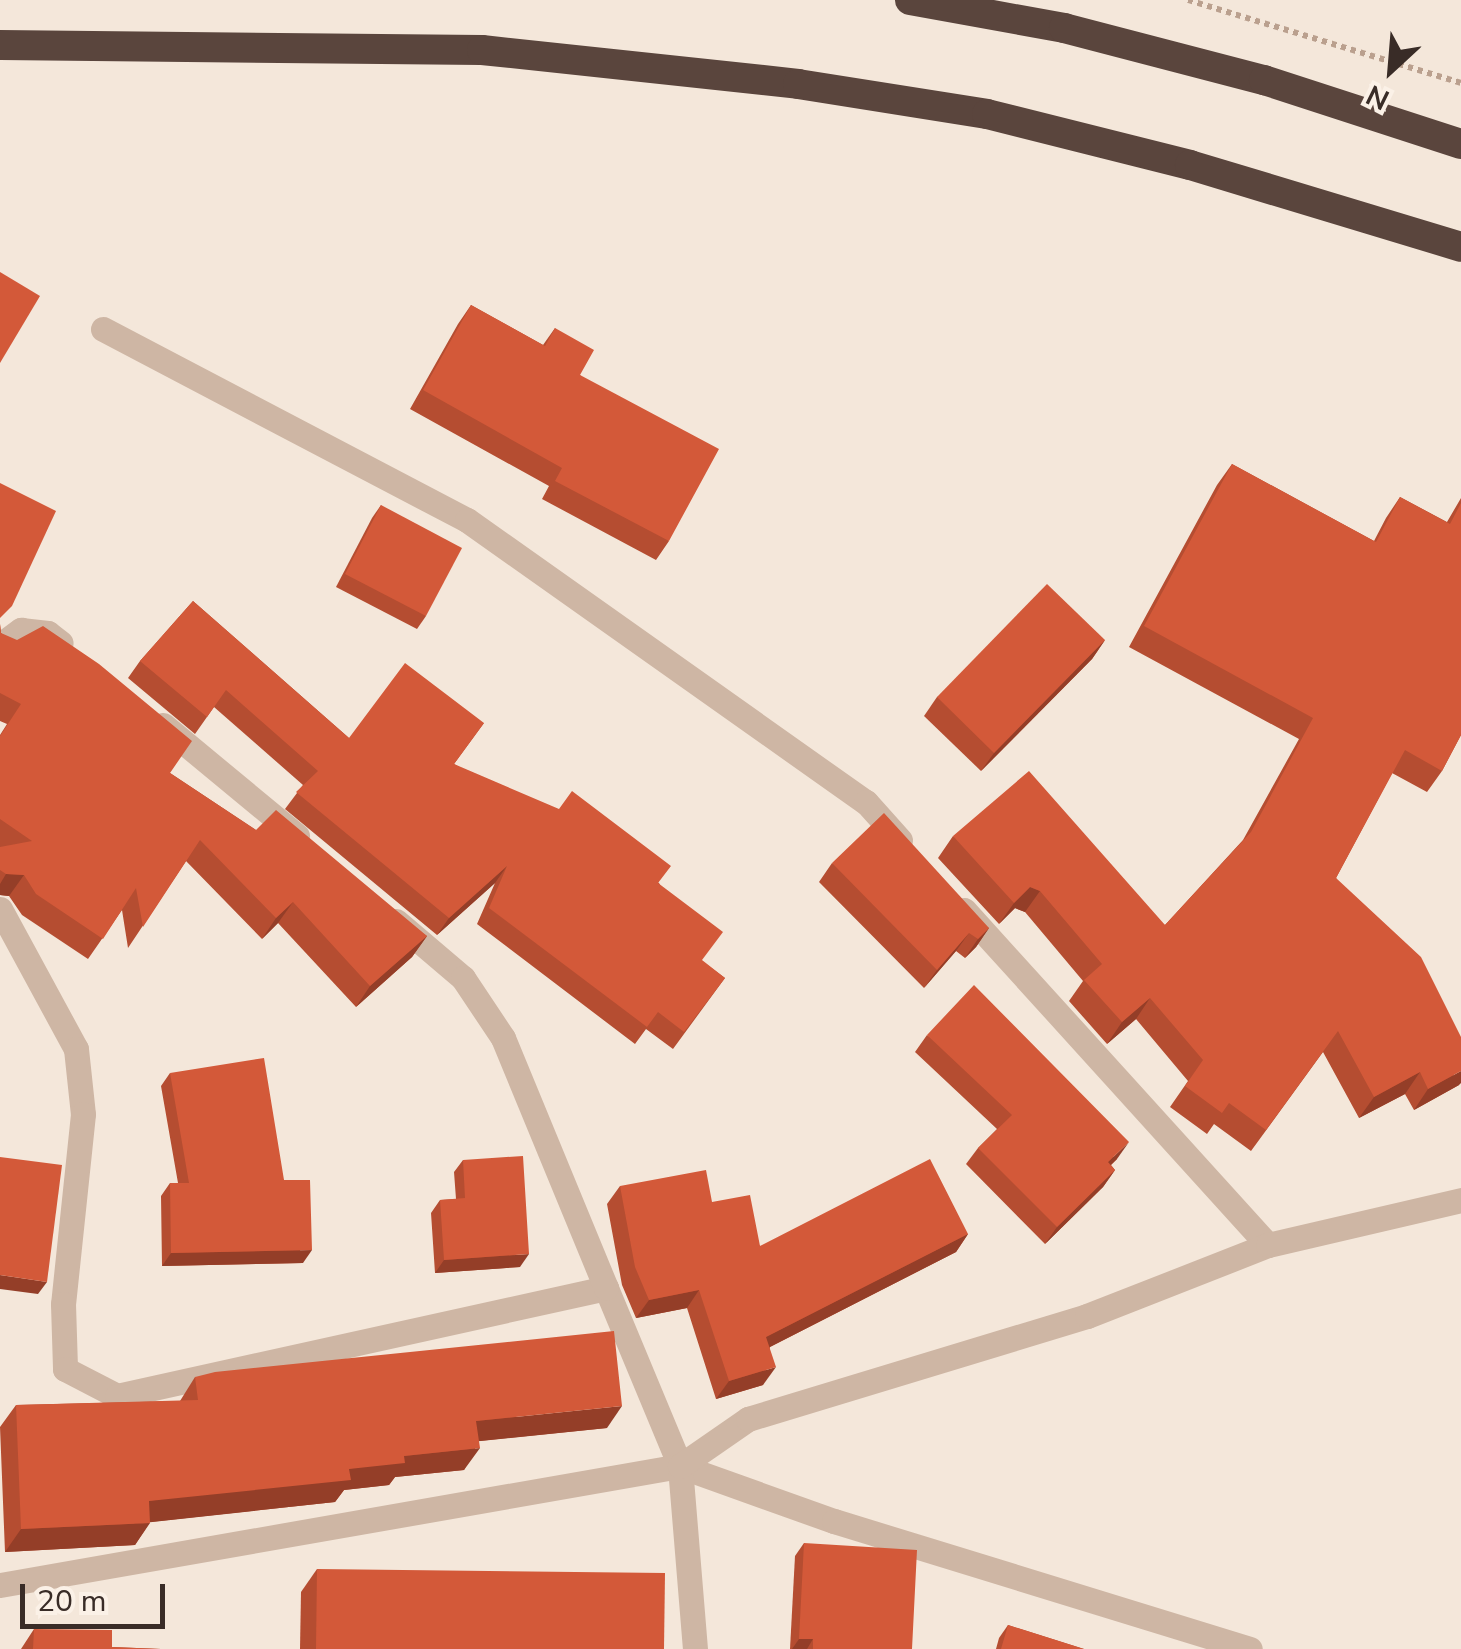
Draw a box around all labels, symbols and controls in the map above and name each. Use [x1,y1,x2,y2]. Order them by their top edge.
north arrow [1341,20,1441,120]
text: N [1360,75,1396,119]
scale bar [25,1564,170,1626]
text: 20 m [37,1581,106,1622]

